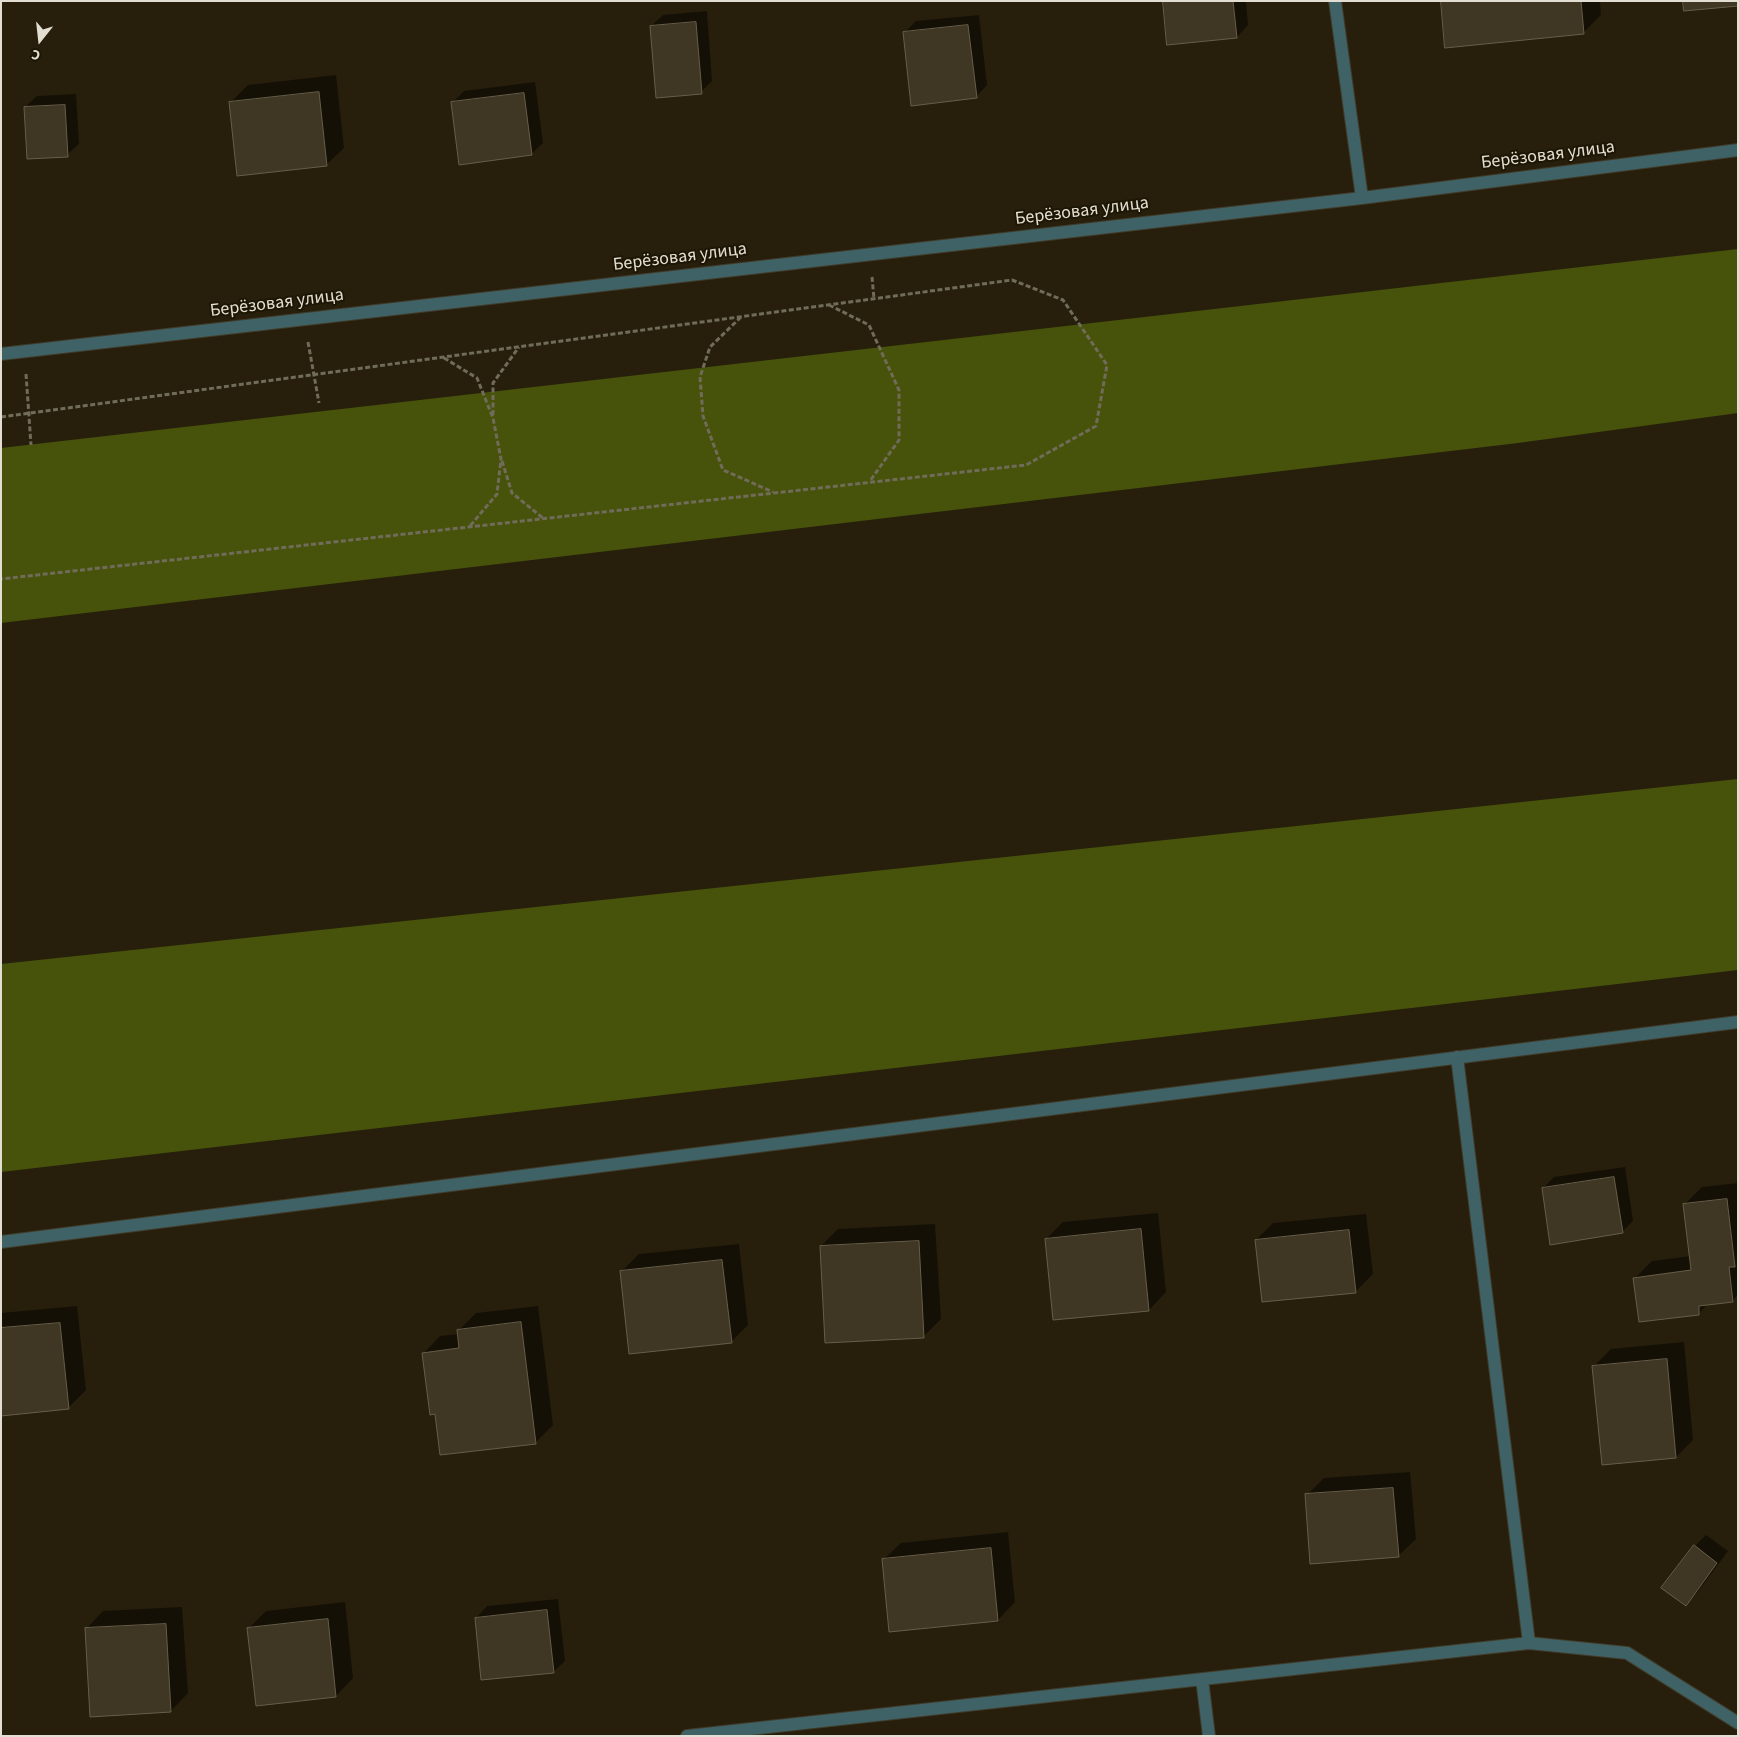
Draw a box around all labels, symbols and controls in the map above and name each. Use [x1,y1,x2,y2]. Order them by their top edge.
north arrow [15,15,65,65]
text: С [29,44,43,65]
street label: Берёзовая улица [1480,137,1616,175]
street label: Берёзовая улица [1014,193,1150,231]
street label: Берёзовая улица [612,239,748,277]
street label: Берёзовая улица [209,285,345,323]

